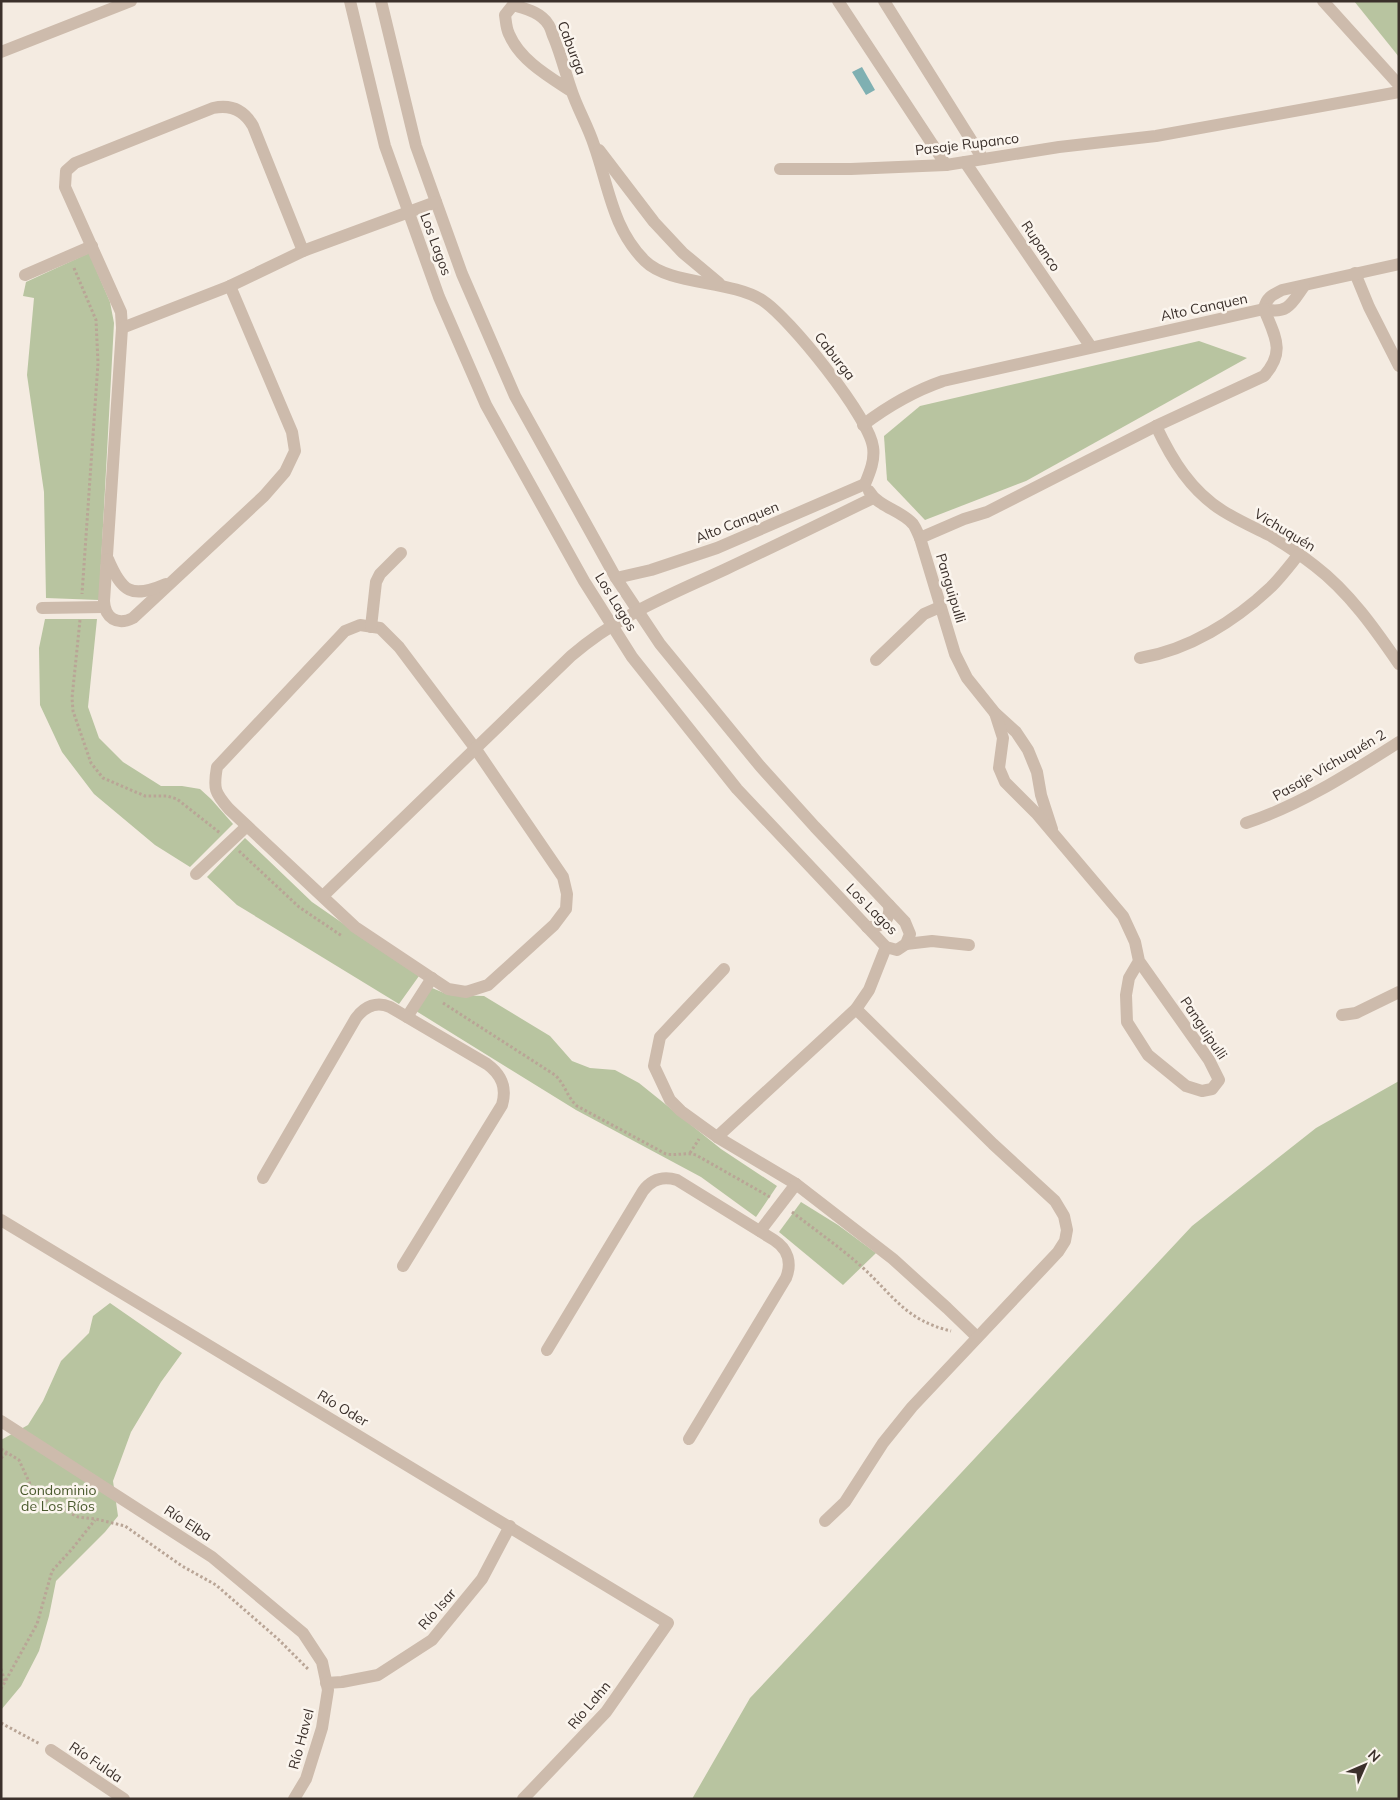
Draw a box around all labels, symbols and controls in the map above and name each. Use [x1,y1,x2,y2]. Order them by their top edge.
street label: Caburga [554,19,590,77]
street label: Pasaje Rupanco [914,129,1020,159]
street label: Los Lagos [416,210,456,278]
street label: Rupanco [1017,217,1065,275]
street label: Alto Canquen [1159,289,1249,325]
street label: Caburga [811,328,859,384]
street label: Alto Canquen [693,497,781,547]
street label: Vichuquén [1251,505,1319,555]
street label: Panguipulli [932,551,970,625]
street label: Los Lagos [591,569,641,635]
street label: Pasaje Vichuquén 2 [1269,725,1389,805]
street label: Los Lagos [842,879,902,939]
street label: Panguipulli [1176,993,1232,1063]
street label: Río Oder [314,1386,373,1431]
park label: Condominio de Los Ríos [20,1481,96,1515]
street label: Río Elba [161,1501,215,1545]
street label: Río Isar [414,1584,460,1633]
street label: Río Lahn [564,1677,614,1733]
street label: Río Havel [284,1707,318,1771]
street label: Río Fulda [66,1738,126,1786]
north arrow [1340,1740,1390,1790]
text: N [1364,1746,1384,1766]

